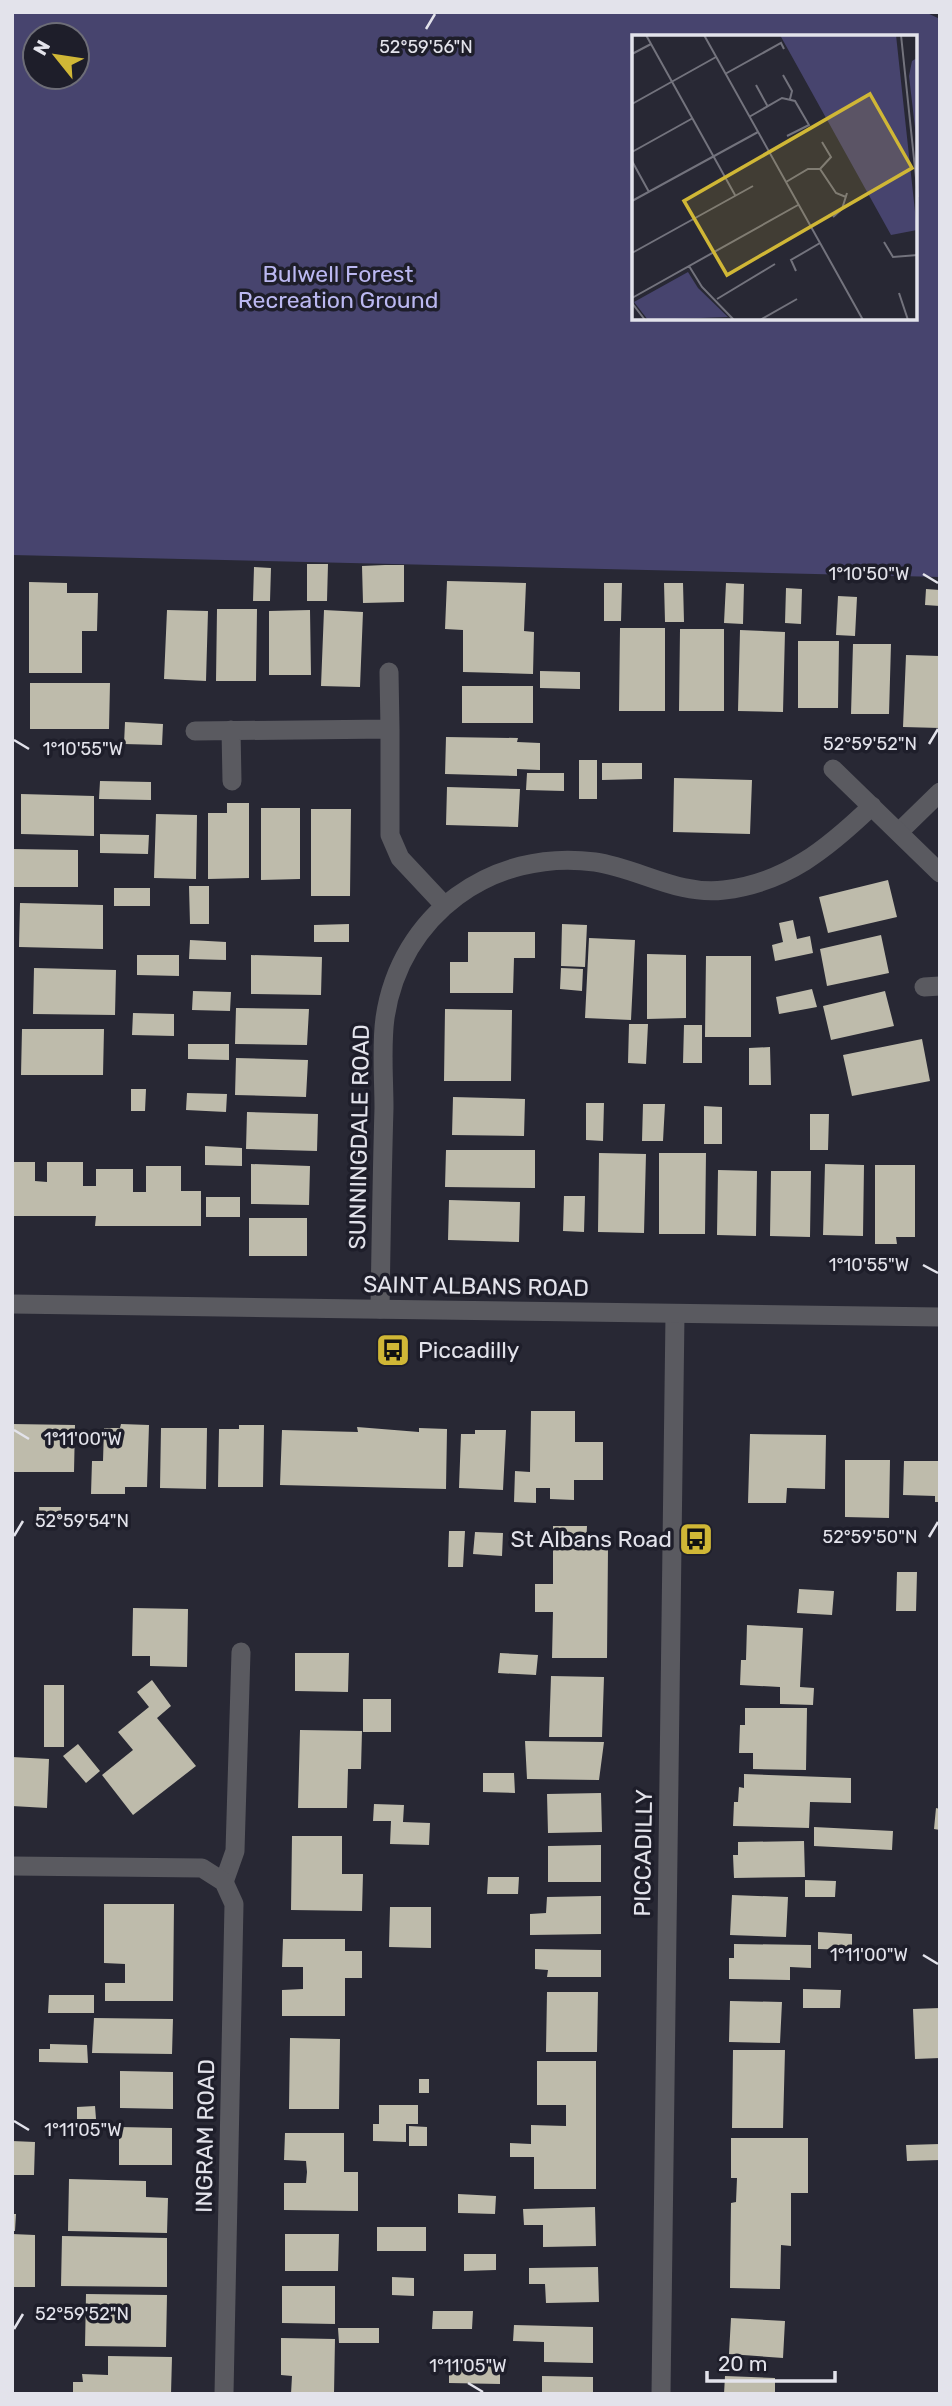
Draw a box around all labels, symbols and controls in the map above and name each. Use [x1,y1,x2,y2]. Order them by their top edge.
north arrow [21,21,91,91]
inset map [632,35,917,320]
text: N [28,36,55,59]
text: 52°59'56"N [379,36,473,58]
park label: Bulwell Forest Recreation Ground [238,260,438,314]
text: 1°10'50"W [828,563,910,585]
text: 52°59'52"N [823,733,917,755]
text: 1°10'55"W [43,738,123,760]
street label: SUNNINGDALE ROAD [343,1024,375,1250]
text: 1°10'55"W [829,1254,909,1276]
street label: SAINT ALBANS ROAD [363,1270,589,1302]
bus stop icon: Piccadilly [374,1331,412,1369]
place label: Piccadilly [418,1336,520,1364]
text: 1°11'00"W [44,1428,122,1450]
text: 52°59'54"N [35,1510,129,1532]
bus stop icon: St Albans Road [677,1520,715,1558]
place label: St Albans Road [510,1525,672,1553]
text: 52°59'50"N [823,1526,917,1548]
street label: PICCADILLY [628,1789,658,1917]
text: 1°11'00"W [830,1944,908,1966]
street label: INGRAM ROAD [190,2059,220,2213]
text: 1°11'05"W [44,2119,122,2141]
text: 52°59'52"N [35,2303,129,2325]
scale bar [707,2340,835,2384]
text: 20 m [718,2351,767,2376]
text: 1°11'05"W [429,2355,507,2377]

